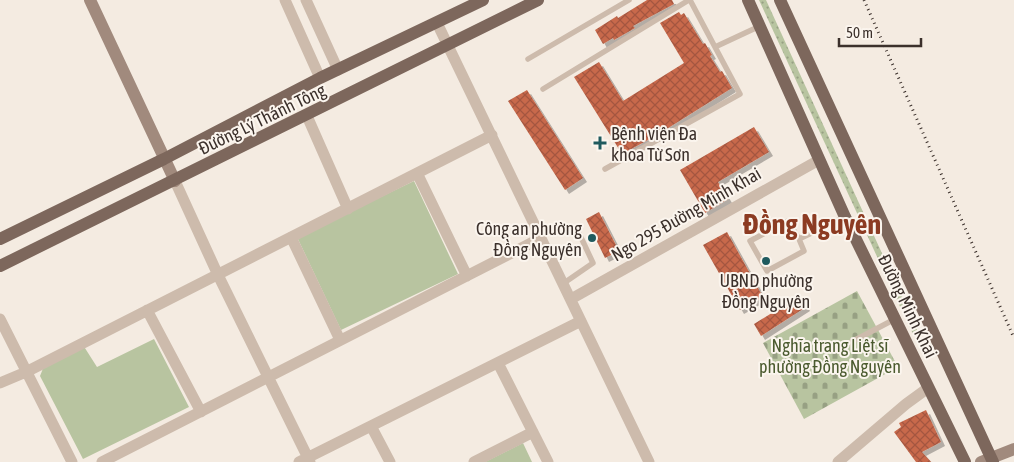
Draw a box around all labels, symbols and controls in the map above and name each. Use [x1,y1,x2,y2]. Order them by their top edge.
scale bar [839,15,922,47]
text: 50 m [846,24,873,41]
street label: Đường Lý Thánh Tông [195,79,329,159]
place label: Bệnh viện Đa khoa Từ Sơn [611,123,697,165]
marker: Bệnh viện Đa khoa Từ Sơn [593,136,607,150]
street label: Ngo 295 Đường Minh Khai [608,163,764,265]
district label: Đồng Nguyên [743,208,881,240]
place label: Công an phường Đồng Nguyên [476,218,582,260]
marker: Công an phường Đồng Nguyên [586,232,598,244]
street label: Đường Minh Khai [874,251,942,361]
marker: UBND phường Đồng Nguyên [760,255,772,267]
place label: UBND phường Đồng Nguyên [719,270,813,312]
park label: Nghĩa trang Liệt sĩ phường Đồng Nguyên [759,335,901,377]

